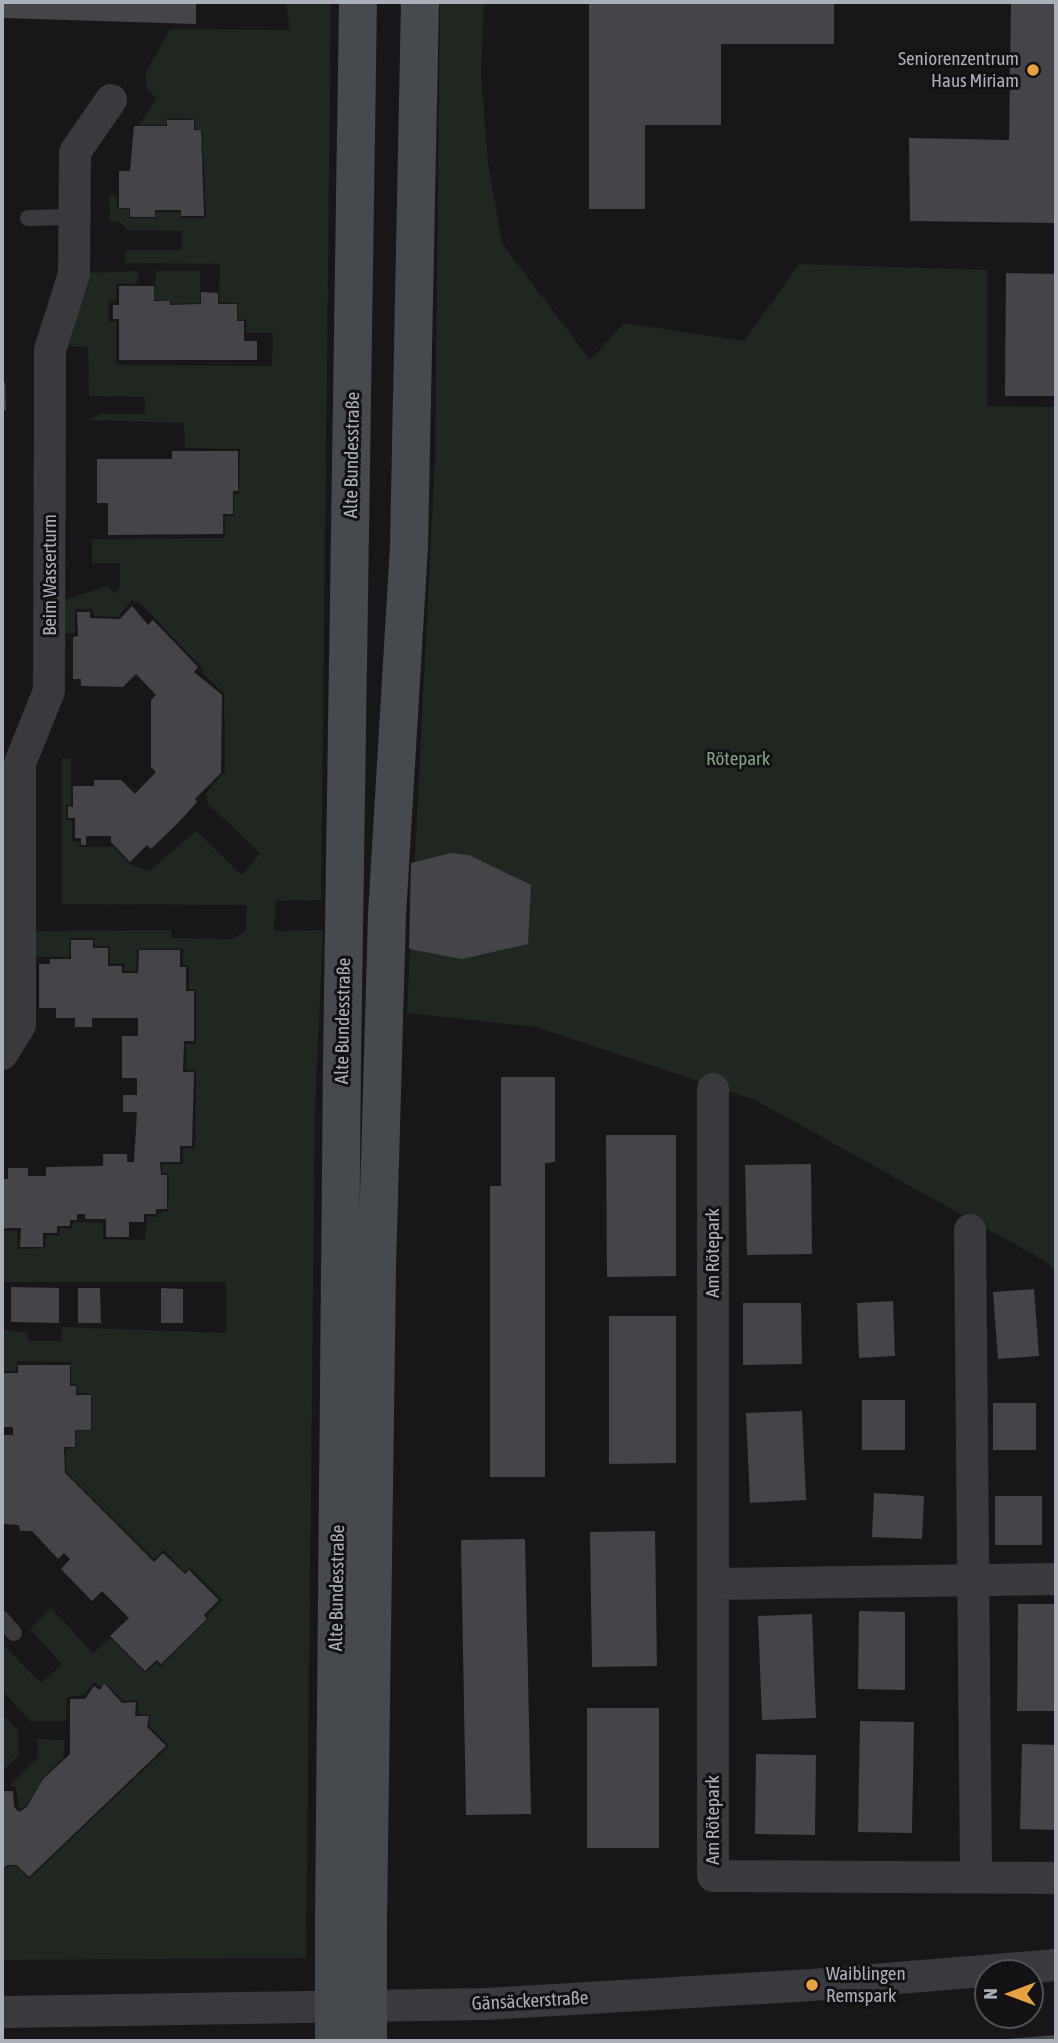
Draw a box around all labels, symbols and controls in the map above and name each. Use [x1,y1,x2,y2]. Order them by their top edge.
place label: Seniorenzentrum Haus Miriam [898,48,1019,92]
marker: Seniorenzentrum Haus Miriam [1025,62,1041,78]
street label: Alte Bundesstraße [339,392,365,518]
street label: Beim Wasserturm [39,514,61,636]
park label: Rötepark [706,748,770,770]
street label: Alte Bundesstraße [330,958,356,1084]
street label: Am Rötepark [702,1208,724,1298]
street label: Alte Bundesstraße [324,1525,350,1651]
street label: Am Rötepark [702,1775,724,1865]
north arrow [974,1959,1044,2029]
place label: Waiblingen Remspark [826,1963,906,2007]
marker: Waiblingen Remspark [804,1977,820,1993]
street label: Gänsäckerstraße [471,1987,589,2015]
text: N [979,1988,1001,2000]

